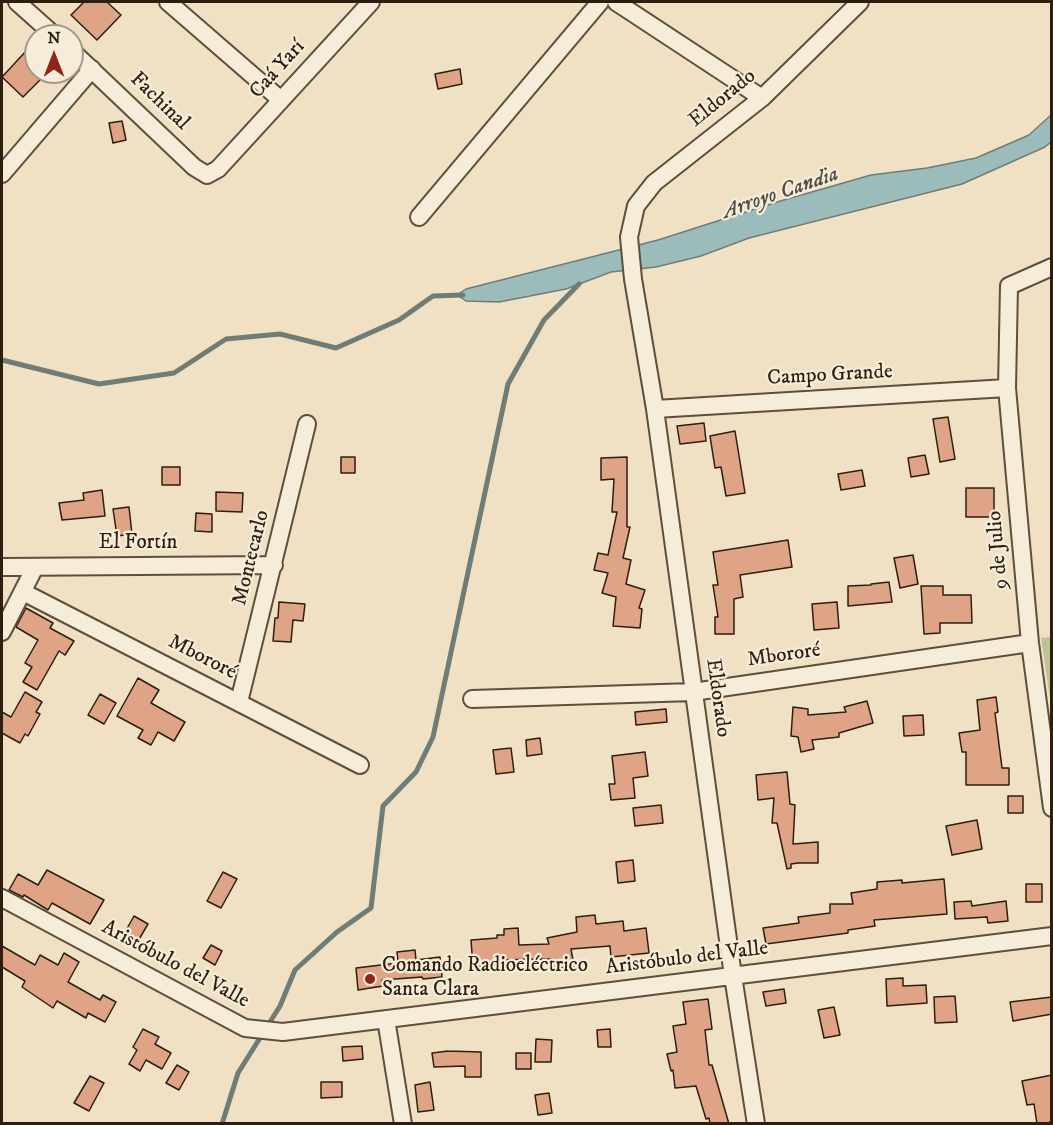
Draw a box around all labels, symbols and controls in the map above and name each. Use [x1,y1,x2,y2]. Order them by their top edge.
north arrow [24,24,84,84]
text: N [47,28,61,48]
street label: Caá Yarí [245,35,311,105]
street label: Eldorado [684,64,762,134]
street label: Fachinal [124,68,194,136]
water label: Arroyo Candia [720,162,842,226]
street label: Campo Grande [767,360,893,392]
street label: Montecarlo [228,508,276,608]
street label: 9 de Julio [983,510,1015,590]
street label: El Fortín [99,531,177,557]
street label: Mbororé [163,630,241,686]
street label: Mbororé [746,638,822,674]
street label: Eldorado [699,657,735,739]
street label: Aristóbulo del Valle [97,915,253,1015]
street label: Aristóbulo del Valle [604,937,770,981]
place label: Comando Radioeléctrico Santa Clara [382,954,588,1004]
marker: Comando Radioeléctrico Santa Clara [363,972,377,986]

